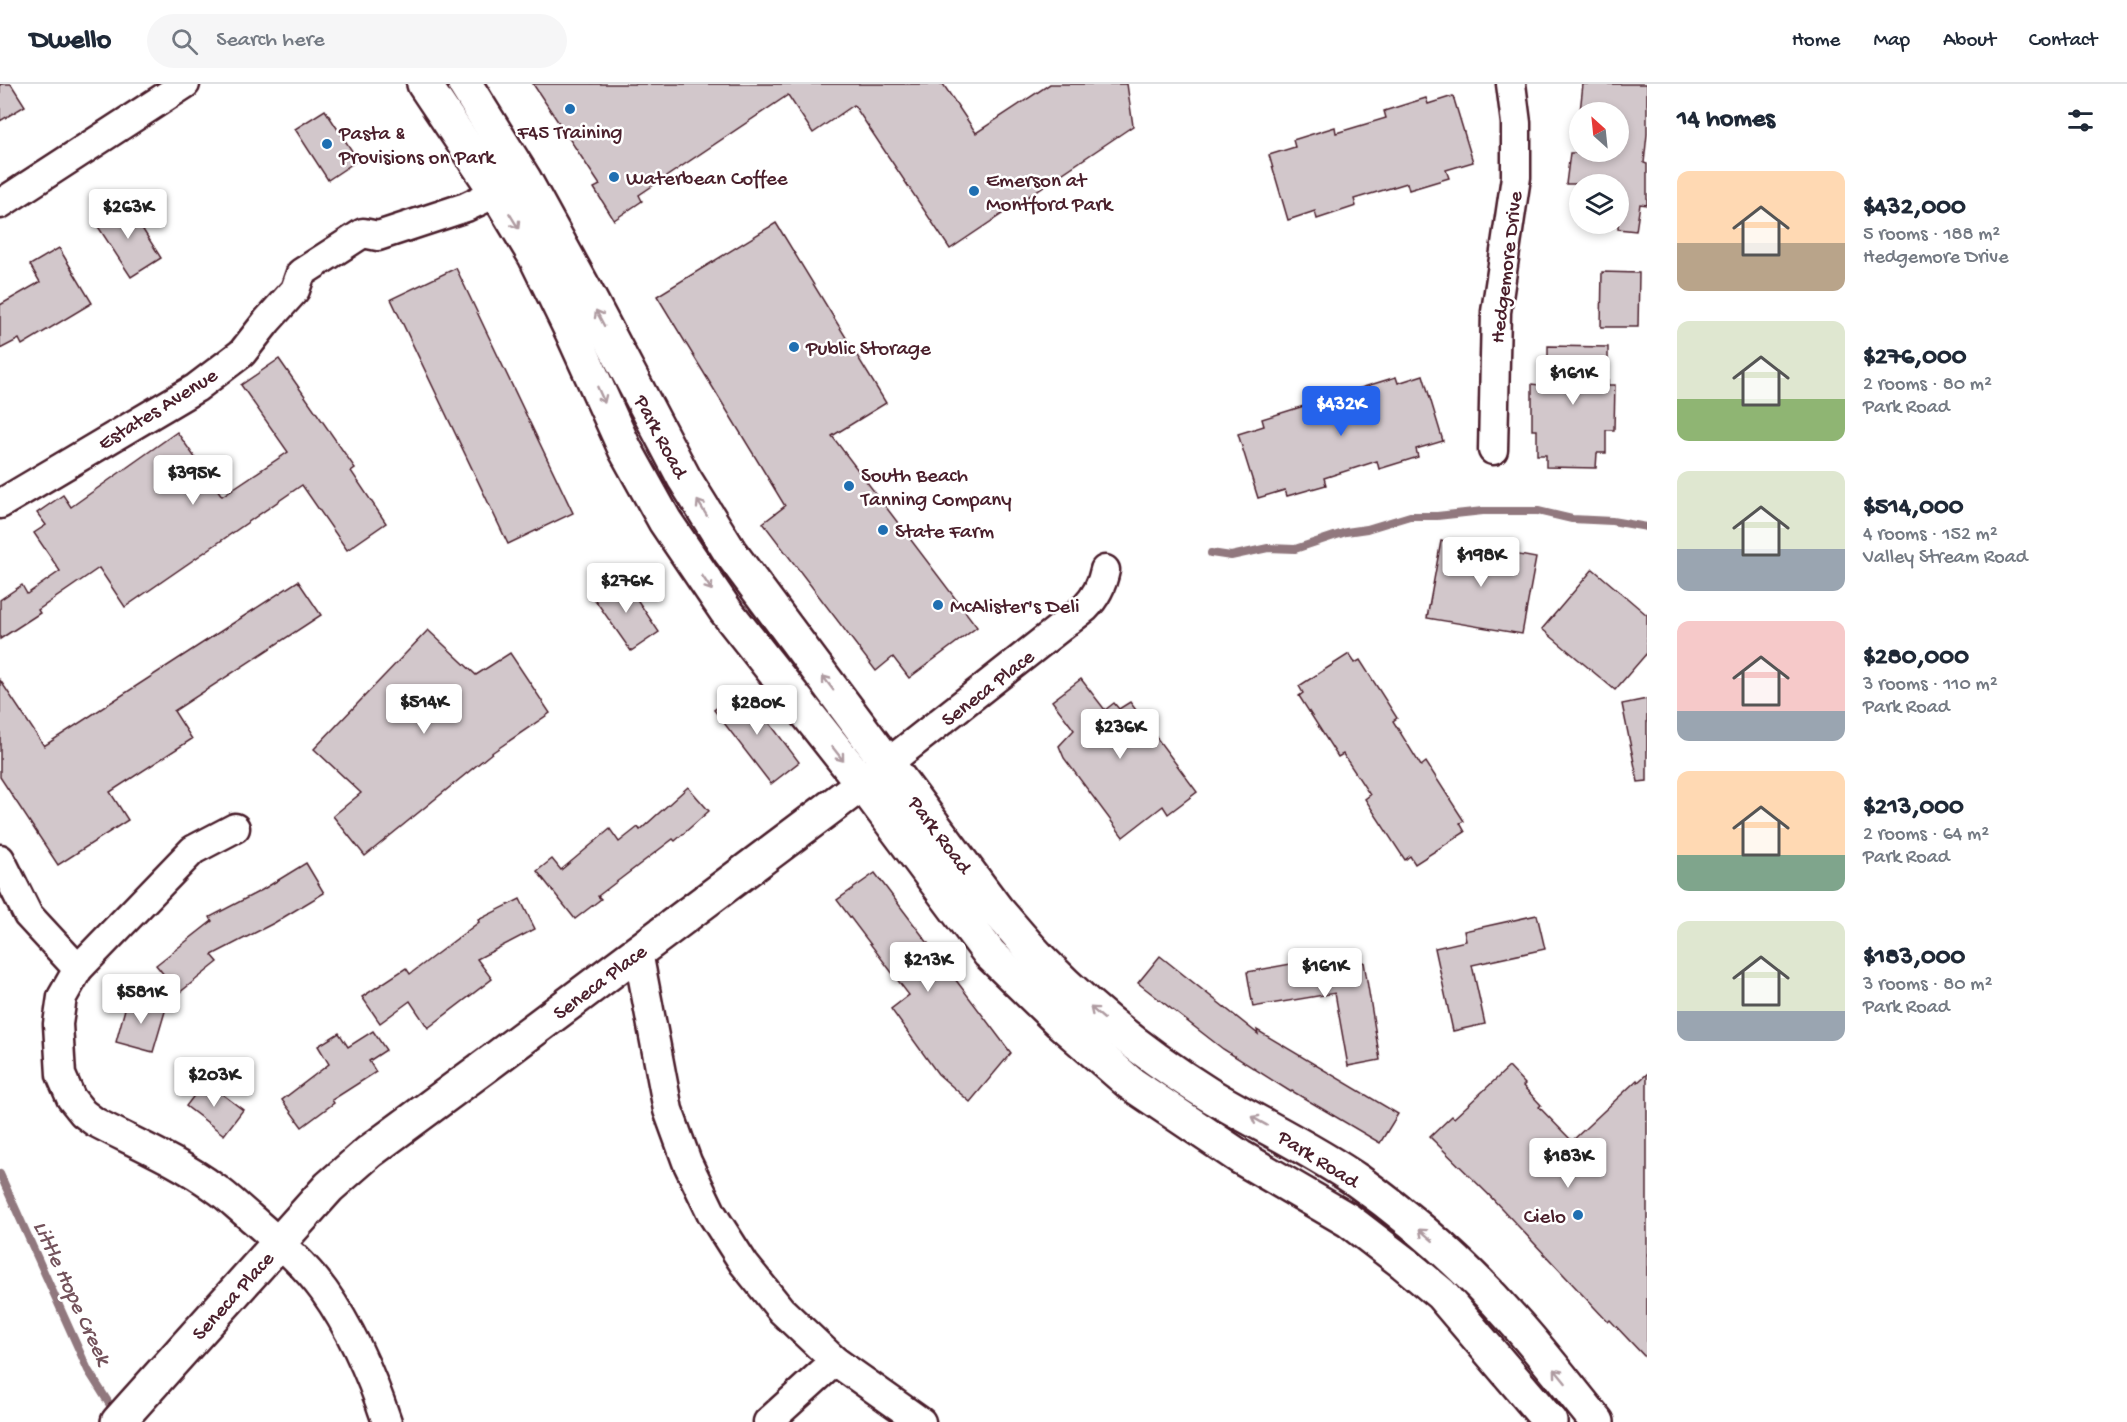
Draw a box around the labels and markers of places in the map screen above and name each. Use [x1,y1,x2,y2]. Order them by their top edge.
marker: F45 Training [563,102,577,116]
place label: F45 Training [517,122,622,147]
place label: Pasta & Provisions on Park [338,123,497,172]
marker: Pasta & Provisions on Park [320,137,334,151]
place label: Waterbean Coffee [626,168,789,193]
marker: Waterbean Coffee [607,170,621,184]
place label: Emerson at Montford Park [986,170,1115,219]
marker: Emerson at Montford Park [967,184,981,198]
pin: $263K [86,189,170,240]
place label: Public Storage [805,338,932,363]
marker: Public Storage [787,340,801,354]
pin: $161K [1531,355,1615,406]
pin: $432K [1299,386,1383,437]
pin: $395K [151,455,235,506]
place label: South Beach Tanning Company [860,465,1012,514]
marker: South Beach Tanning Company [842,479,856,493]
place label: State Farm [895,521,994,546]
marker: State Farm [876,523,890,537]
pin: $198K [1439,537,1523,588]
pin: $276K [584,563,668,614]
place label: McAlister's Deli [950,596,1080,621]
marker: McAlister's Deli [931,598,945,612]
pin: $514K [382,684,466,735]
pin: $280K [715,685,799,736]
pin: $236K [1078,709,1162,760]
pin: $213K [886,942,970,993]
pin: $161K [1283,948,1367,999]
pin: $581K [99,974,183,1025]
pin: $203K [172,1057,256,1108]
pin: $183K [1526,1138,1610,1189]
place label: Cielo [1524,1206,1566,1231]
marker: Cielo [1571,1208,1585,1222]

